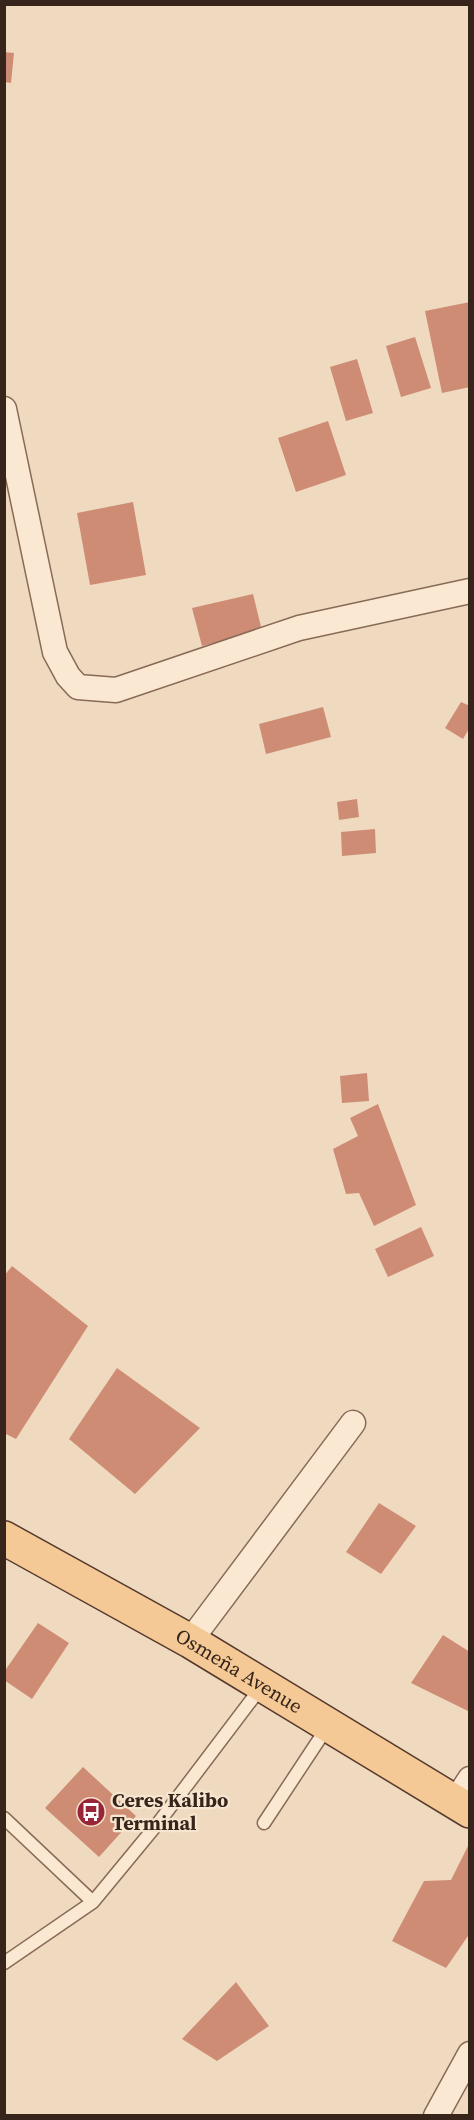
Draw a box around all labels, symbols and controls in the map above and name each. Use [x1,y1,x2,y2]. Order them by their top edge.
street label: Osmeña Avenue [171,1622,308,1720]
place label: Ceres Kalibo Terminal [112,1786,228,1837]
bus stop icon: Ceres Kalibo Terminal [75,1796,107,1828]

